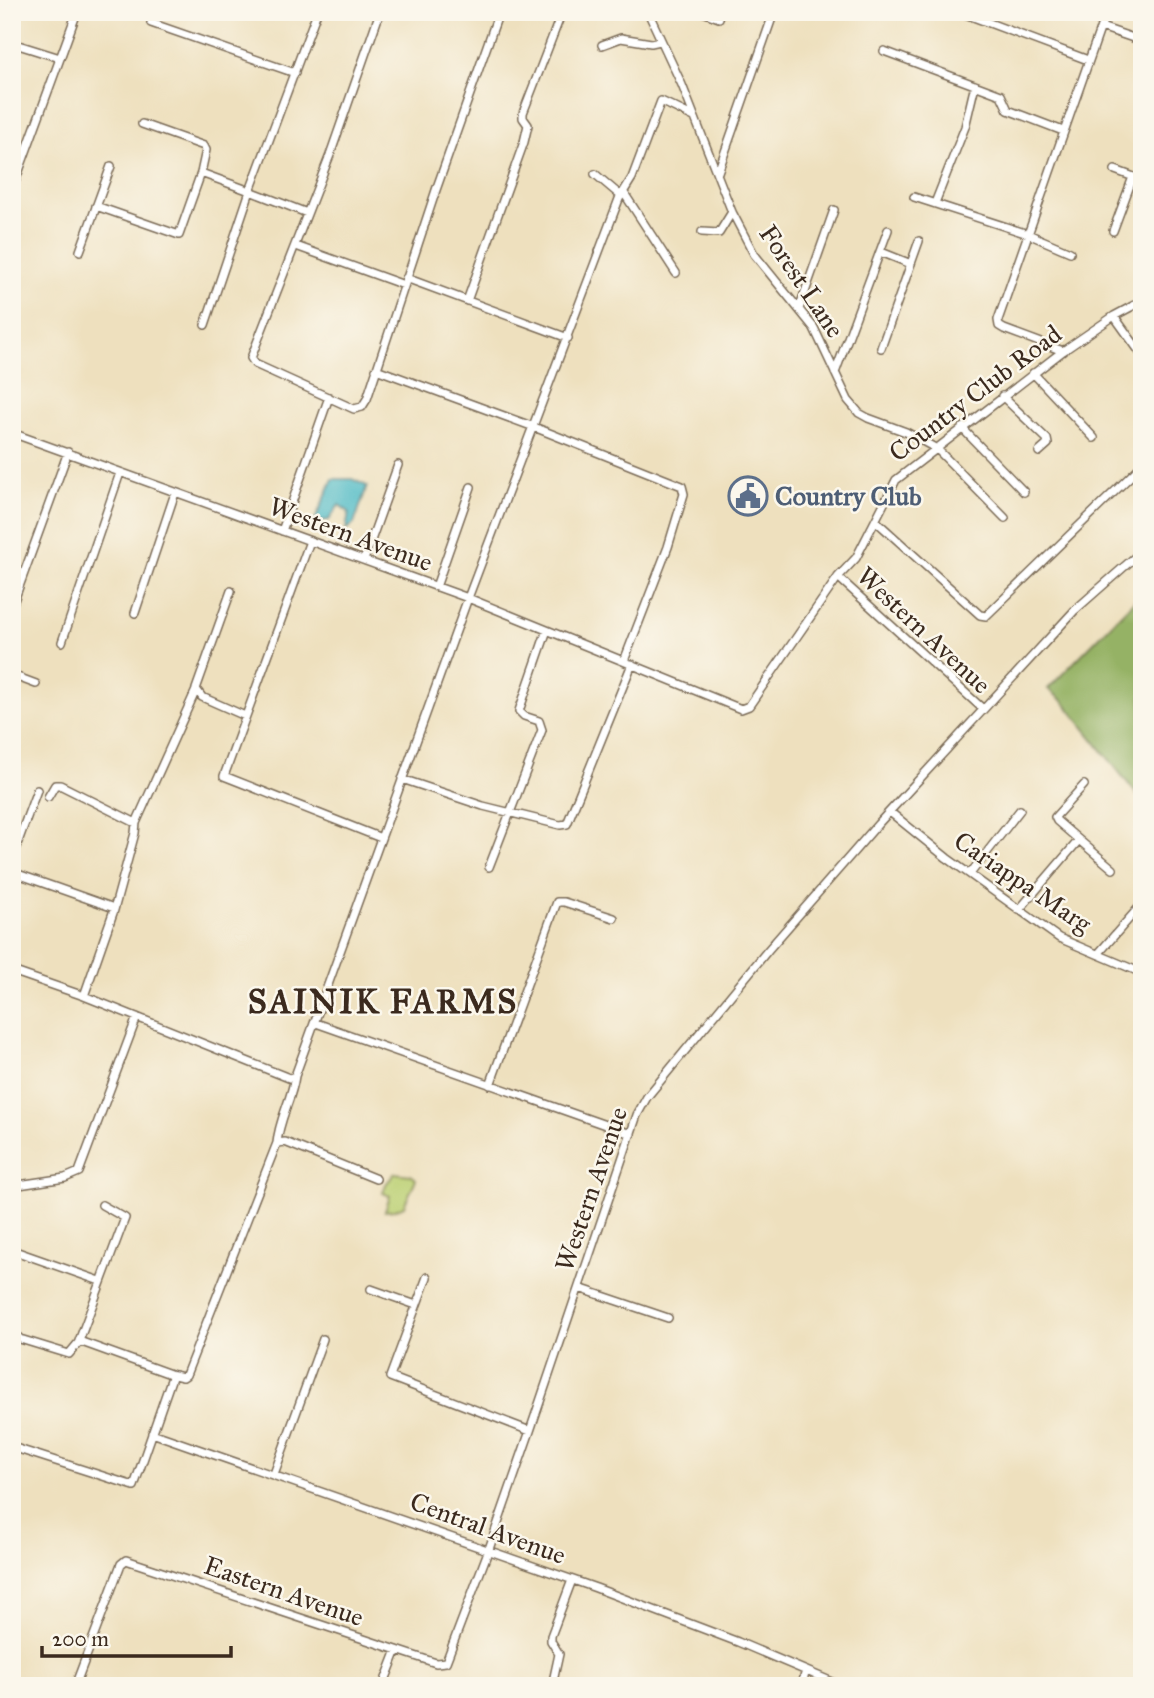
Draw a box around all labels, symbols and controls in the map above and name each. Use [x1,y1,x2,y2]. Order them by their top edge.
street label: Forest Lane [753,218,852,344]
street label: Country Club Road [882,318,1068,468]
public building icon: Country Club [727,475,769,517]
place label: Country Club [775,480,922,512]
street label: Western Avenue [265,490,437,578]
street label: Western Avenue [850,560,998,700]
street label: Cariappa Marg [948,824,1099,940]
district label: SAINIK FARMS [248,982,518,1022]
street label: Western Avenue [548,1103,634,1275]
street label: Central Avenue [406,1485,570,1571]
street label: Eastern Avenue [200,1549,368,1633]
scale bar [42,1614,231,1658]
text: 200 m [52,1626,109,1652]

